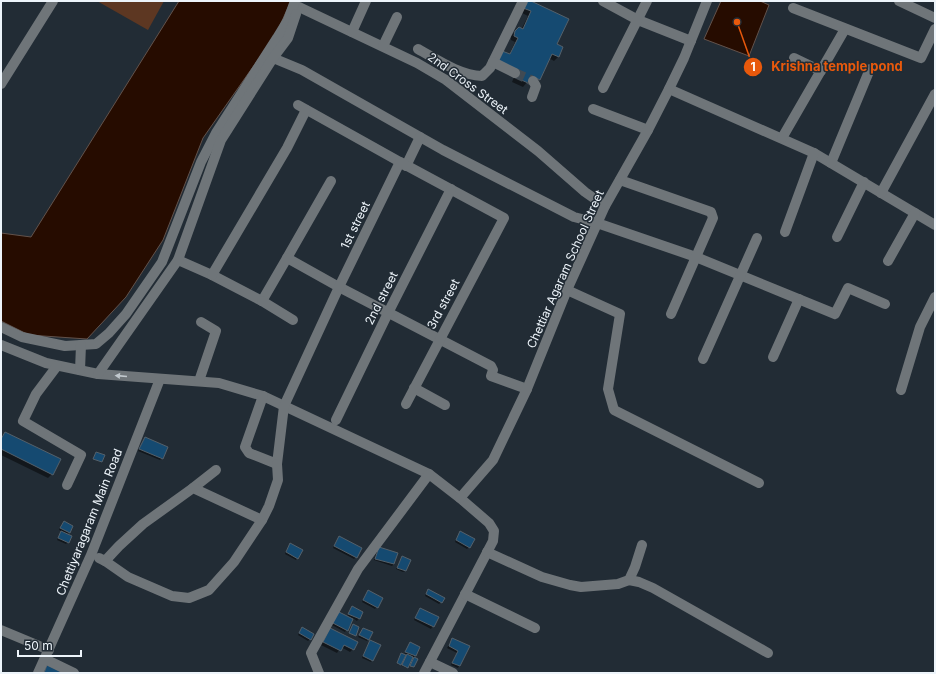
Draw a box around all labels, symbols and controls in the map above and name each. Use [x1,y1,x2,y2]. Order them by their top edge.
street label: 2nd Cross Street [425,49,511,117]
callout: Krishna temple pond [743,54,911,79]
text: Krishna temple pond [771,58,903,74]
text: 1 [750,59,756,74]
street label: Chettiar Agaram School Street [523,187,607,350]
street label: 1st street [337,199,373,251]
street label: 2nd street [361,269,401,327]
street label: 3rd street [423,276,463,332]
one-way arrow [115,373,127,379]
street label: Chettiyaragaram Main Road [53,446,125,598]
scale bar [18,632,81,658]
text: 50 m [24,638,53,653]

